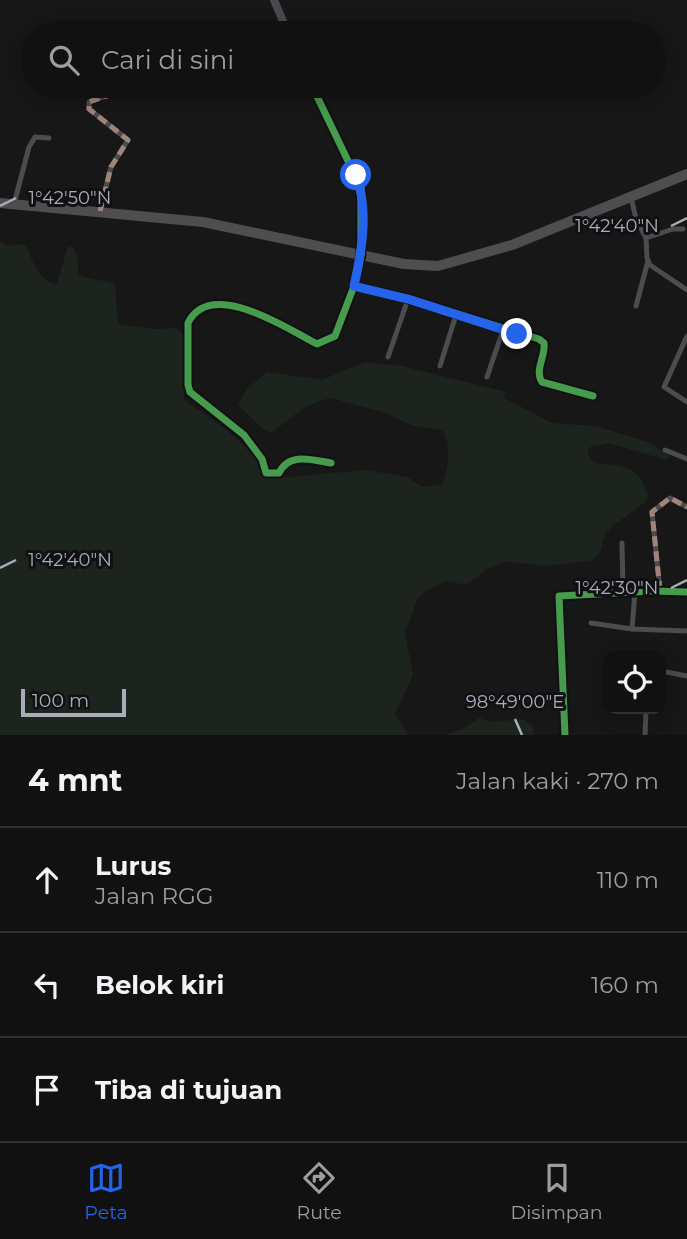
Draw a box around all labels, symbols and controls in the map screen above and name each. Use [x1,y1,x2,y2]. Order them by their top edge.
search box [21,21,666,98]
icon: search [45,41,83,79]
text: Cari di sini [101,44,234,76]
route start [340,159,371,190]
text: 1°42'50"N [29,187,111,209]
text: 1°42'40"N [575,215,659,237]
route end [501,318,532,349]
text: 1°42'40"N [28,549,112,571]
text: 1°42'30"N [576,577,658,599]
map controls [603,651,666,714]
button: locate [603,651,666,714]
scale bar [21,686,126,718]
text: 100 m [32,689,89,712]
text: 98°49'00"E [466,691,564,713]
text: 4 mnt [28,762,122,799]
text: Jalan kaki · 270 m [456,767,659,795]
text: Lurus [95,850,171,882]
icon: ahead [28,861,66,899]
text: 110 m [597,866,659,894]
text: Jalan RGG [95,882,214,910]
icon: left [28,966,66,1004]
text: Belok kiri [95,969,224,1001]
text: 160 m [591,971,659,999]
icon: arrive [28,1071,66,1109]
text: Tiba di tujuan [95,1074,282,1106]
tab: Peta [84,1159,128,1224]
tab: Rute [296,1159,342,1224]
tab: Disimpan [510,1159,603,1224]

